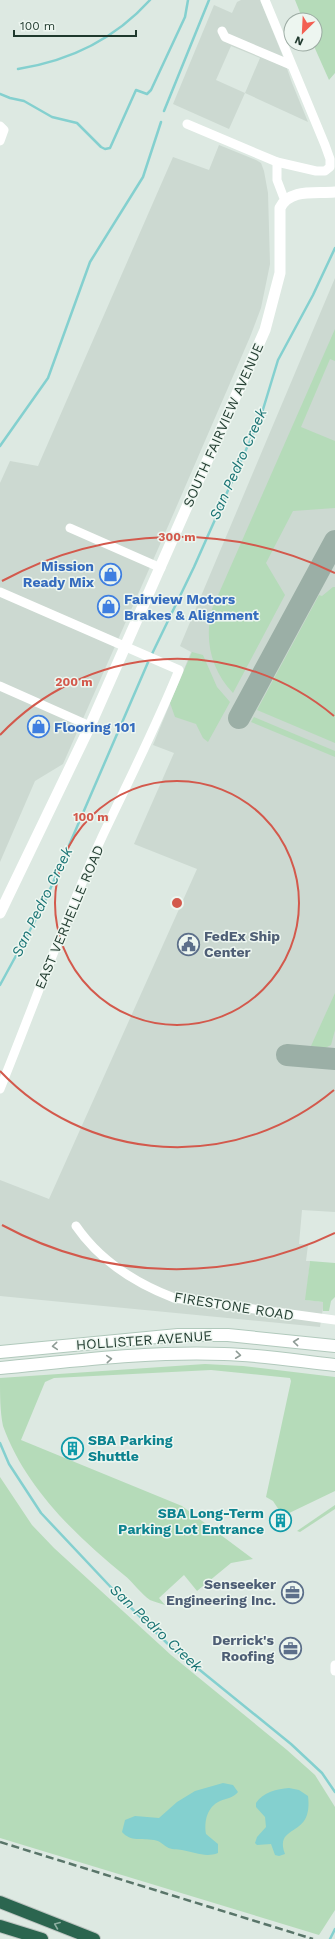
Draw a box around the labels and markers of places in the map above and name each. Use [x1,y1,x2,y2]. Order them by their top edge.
place label: Mission Ready Mix [23,558,95,590]
shop icon: Mission Ready Mix [97,561,123,587]
place label: Fairview Motors Brakes & Alignment [124,591,259,623]
shop icon: Fairview Motors Brakes & Alignment [95,594,121,620]
shop icon: Flooring 101 [26,714,52,740]
place label: Flooring 101 [54,719,136,735]
centre of rings [170,896,184,910]
place label: FedEx Ship Center [204,928,280,960]
public building icon: FedEx Ship Center [176,931,202,957]
place label: SBA Parking Shuttle [88,1432,173,1464]
building icon: SBA Parking Shuttle [59,1435,85,1461]
place label: SBA Long-Term Parking Lot Entrance [118,1505,264,1537]
building icon: SBA Long-Term Parking Lot Entrance [267,1508,293,1534]
place label: Senseeker Engineering Inc. [166,1576,276,1608]
office icon: Senseeker Engineering Inc. [279,1579,305,1605]
place label: Derrick's Roofing [212,1632,275,1664]
office icon: Derrick's Roofing [277,1635,303,1661]

